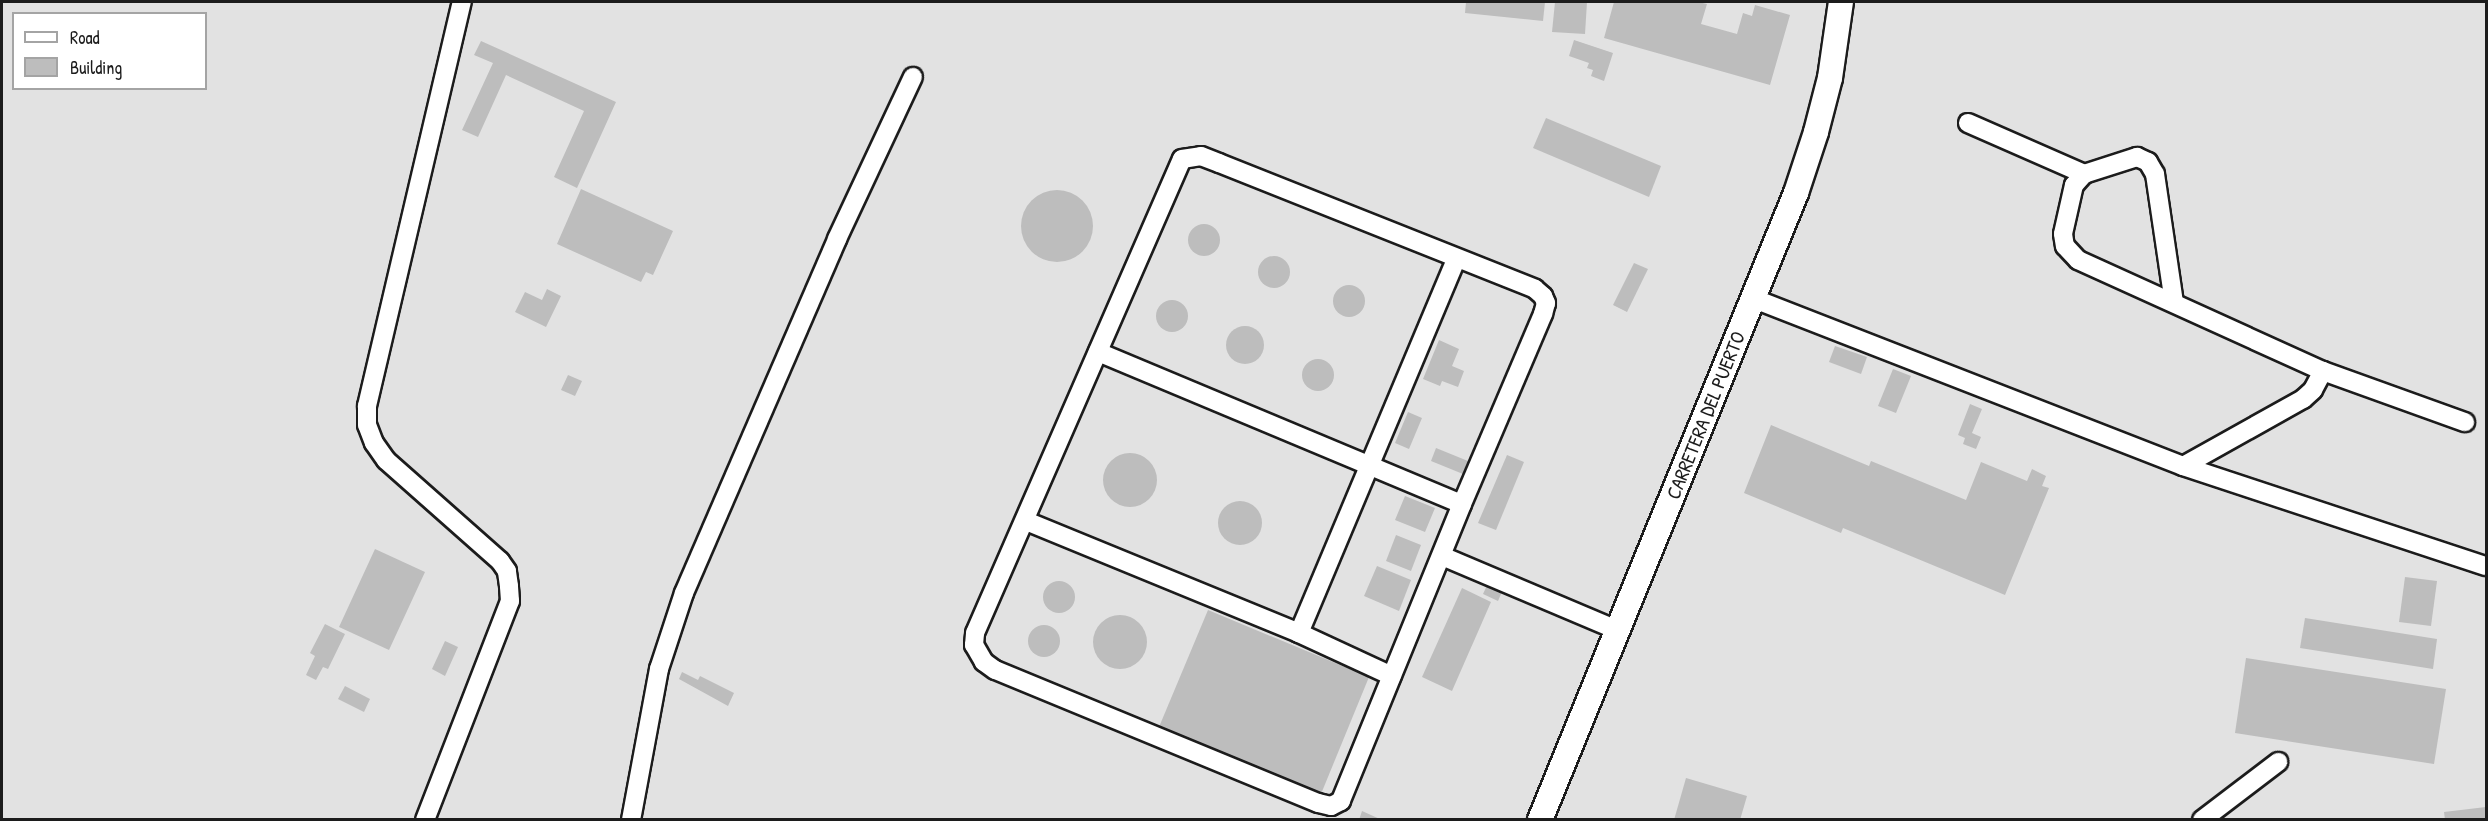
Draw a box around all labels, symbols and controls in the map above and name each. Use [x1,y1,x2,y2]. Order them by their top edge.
legend [12,12,207,90]
text: Road [70,25,100,50]
text: Building [70,55,122,80]
street label: CARRETERA DEL PUERTO [1660,328,1750,502]

